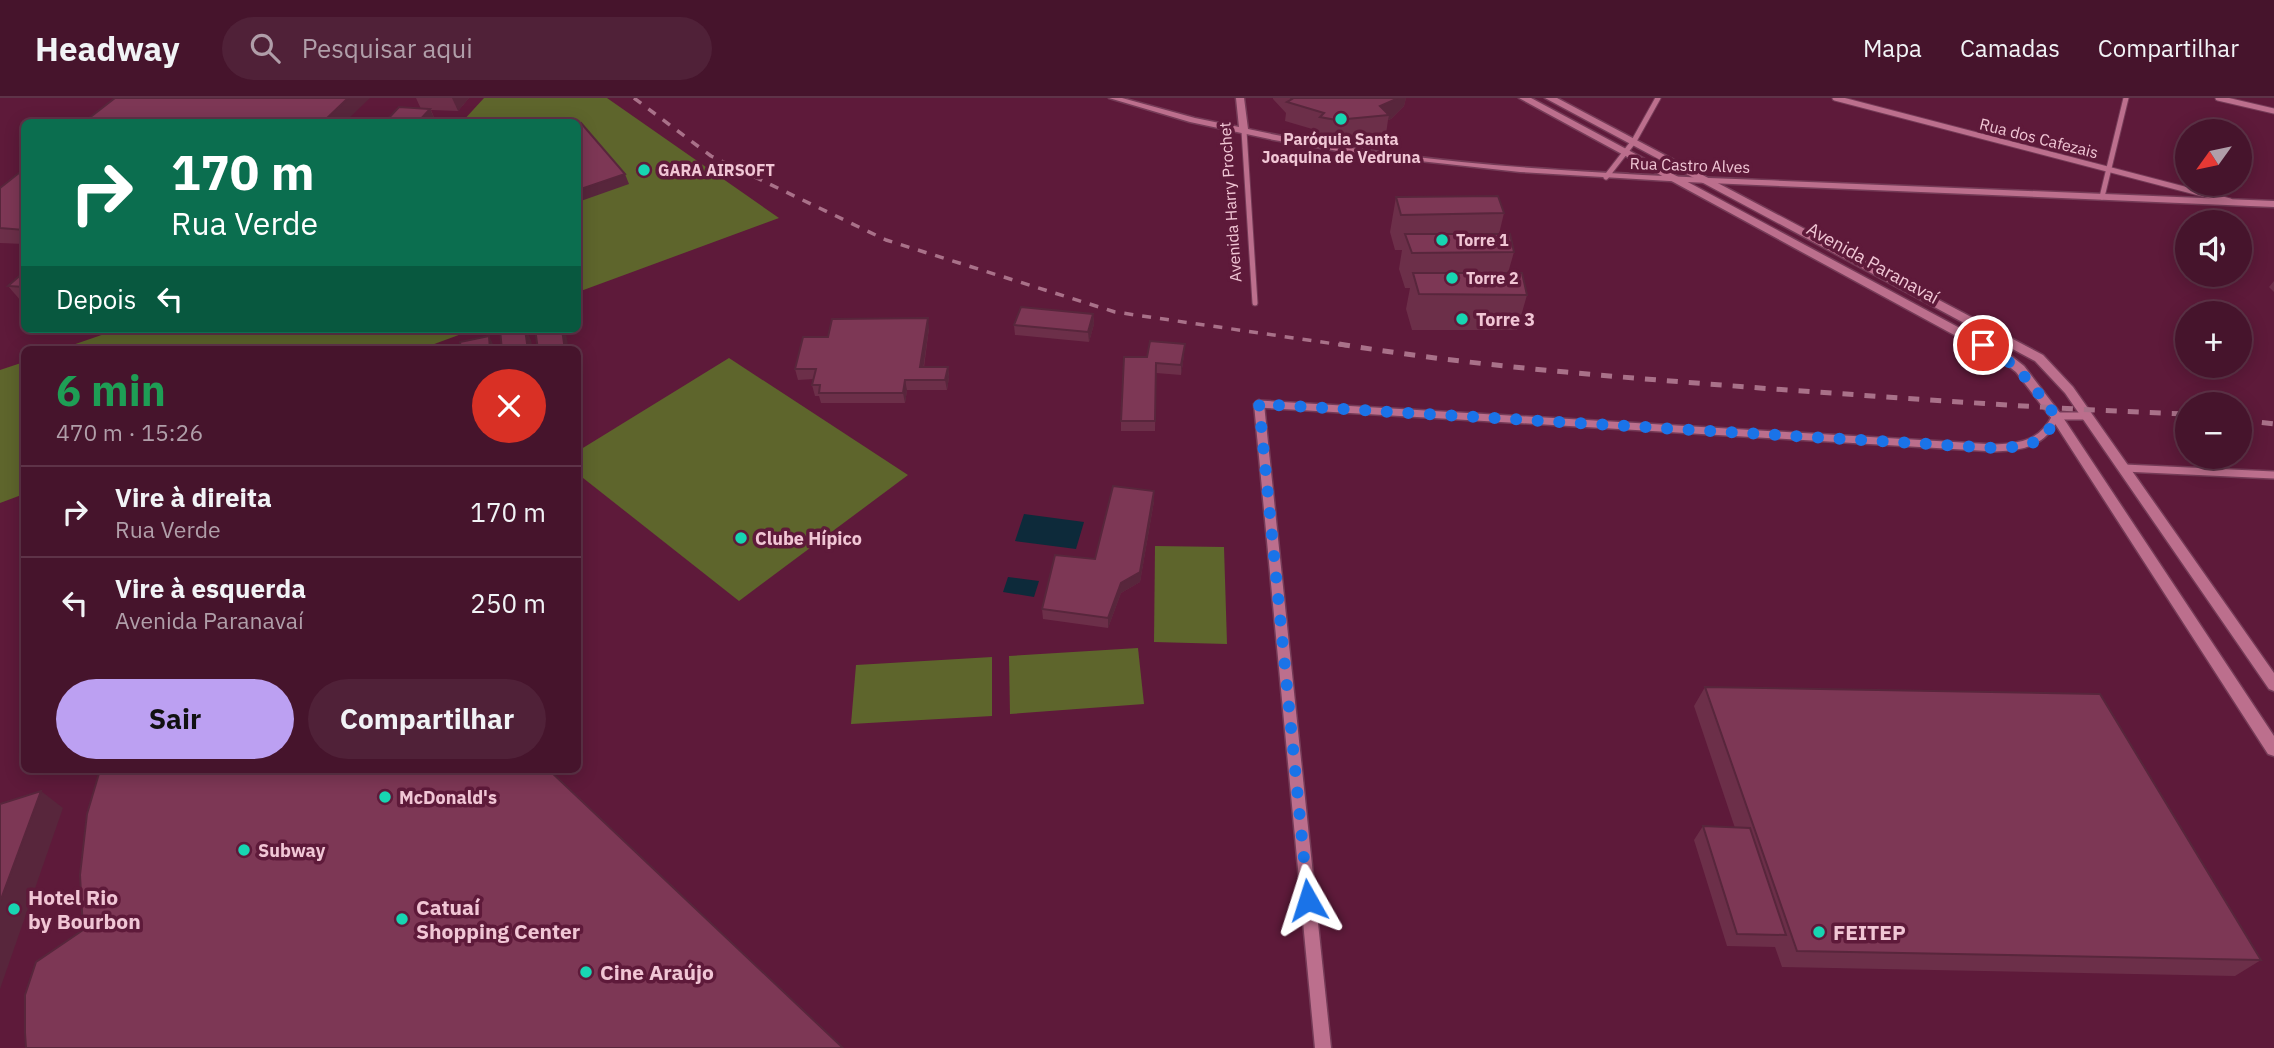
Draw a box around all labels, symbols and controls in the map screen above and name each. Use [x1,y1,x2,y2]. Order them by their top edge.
search box [222,17,712,80]
text: Headway [35,27,180,70]
icon: search [246,29,284,67]
text: Pesquisar aqui [302,31,473,65]
text: Mapa [1863,32,1922,64]
text: Camadas [1960,32,2060,64]
text: Compartilhar [2098,32,2239,64]
marker: Paróquia Santa Joaquina de Vedruna [1333,111,1349,127]
street label: Rua dos Cafezais [1978,114,2100,162]
north arrow [2175,119,2252,196]
map controls [2175,119,2252,469]
street label: Avenida Harry Prochet [1214,121,1246,283]
place label: Paróquia Santa Joaquina de Vedruna [1261,129,1421,167]
text: 170 m [171,140,315,203]
icon: right [56,147,147,238]
street label: Rua Castro Alves [1629,153,1751,177]
place label: GARA AIRSOFT [658,160,775,180]
marker: GARA AIRSOFT [636,162,652,178]
text: Rua Verde [171,202,318,244]
button: sound [2175,210,2252,287]
street label: Avenida Paranavaí [1803,217,1944,309]
place label: Torre 1 [1456,230,1509,250]
marker: Torre 1 [1434,232,1450,248]
place label: Torre 2 [1466,268,1519,288]
marker: Torre 2 [1444,270,1460,286]
icon: left [151,280,189,318]
text: Depois [56,282,137,316]
button: + [2175,301,2252,378]
place label: Torre 3 [1476,308,1535,331]
marker: Torre 3 [1454,311,1470,327]
pin [1953,315,2013,375]
icon: arrive [1964,326,2002,364]
text: 6 min [56,363,166,418]
button: close [472,369,546,443]
button: − [2175,392,2252,469]
text: 470 m · 15:26 [56,417,203,447]
text: Vire à direita [115,480,272,514]
icon: right [56,493,94,531]
text: 170 m [470,495,546,529]
text: Rua Verde [115,514,221,544]
place label: Clube Hípico [755,527,862,550]
marker: Clube Hípico [733,530,749,546]
text: Vire à esquerda [115,571,306,605]
icon: left [56,584,94,622]
text: 250 m [470,586,546,620]
text: Avenida Paranavaí [115,605,304,635]
button: Sair [56,679,294,759]
button: Compartilhar [308,679,546,759]
place label: McDonald's [399,786,497,809]
marker: McDonald's [377,789,393,805]
place label: Subway [258,839,326,862]
marker: Subway [236,842,252,858]
position arrow [1271,863,1345,937]
place label: Hotel Rio by Bourbon [28,883,141,935]
place label: Catuaí Shopping Center [416,893,581,945]
marker: Hotel Rio by Bourbon [6,901,22,917]
marker: Catuaí Shopping Center [394,911,410,927]
place label: FEITEP [1833,918,1906,946]
marker: FEITEP [1811,924,1827,940]
place label: Cine Araújo [600,958,714,986]
marker: Cine Araújo [578,964,594,980]

